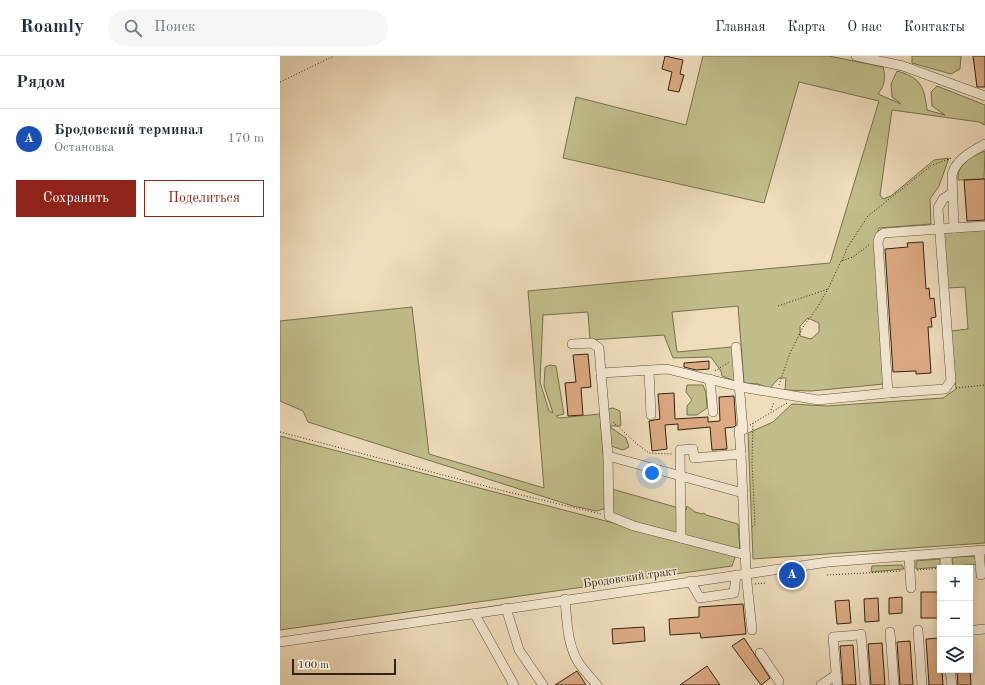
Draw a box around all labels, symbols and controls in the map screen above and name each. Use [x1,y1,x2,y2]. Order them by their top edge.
search box [108,10,388,46]
icon: search [122,17,144,39]
text: Roamly [20,18,84,37]
text: Поиск [154,20,196,35]
text: Главная [715,20,765,34]
text: Карта [787,20,825,34]
text: О нас [847,20,882,34]
text: Контакты [904,20,965,34]
text: Рядом [16,74,65,91]
text: Бродовский терминал [54,123,203,138]
text: A [24,132,34,145]
text: 170 m [227,132,264,145]
text: Остановка [54,141,114,154]
button: Сохранить [16,180,136,217]
button: Поделиться [144,180,264,217]
your location [642,463,662,483]
pin: A [779,560,805,590]
street label: Бродовский тракт [582,565,678,591]
map controls [937,565,973,673]
button: + [937,565,973,601]
button: − [937,601,973,637]
button: layers [937,637,973,673]
scale bar [292,657,396,676]
text: 100 m [298,660,329,671]

